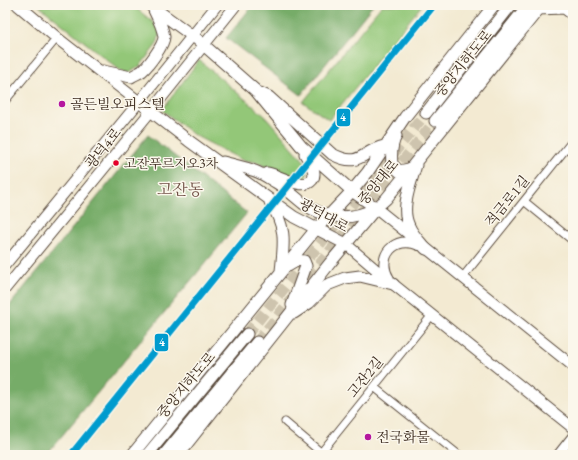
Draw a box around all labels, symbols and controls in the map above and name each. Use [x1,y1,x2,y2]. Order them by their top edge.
street label: 중앙지하도로 [430,25,496,100]
place label: 골든빌오피스텔 [70,95,165,113]
marker: 골든빌오피스텔 [57,99,67,109]
line badge: 4 [336,108,351,127]
text: 4 [340,110,346,124]
street label: 광덕4로 [81,124,125,172]
place label: 고잔푸르지오3차 [124,155,219,172]
street label: 중앙대로 [354,155,403,209]
marker: 고잔푸르지오3차 [111,158,121,168]
street label: 적금로1길 [481,172,533,230]
district label: 고잔동 [157,179,204,200]
street label: 광덕대로 [296,194,352,236]
line badge: 4 [154,333,169,352]
text: 4 [159,335,165,349]
street label: 중앙지하도로 [153,348,219,422]
street label: 고잔2길 [343,353,387,401]
place label: 전국화물 [376,428,431,446]
marker: 전국화물 [363,432,373,442]

